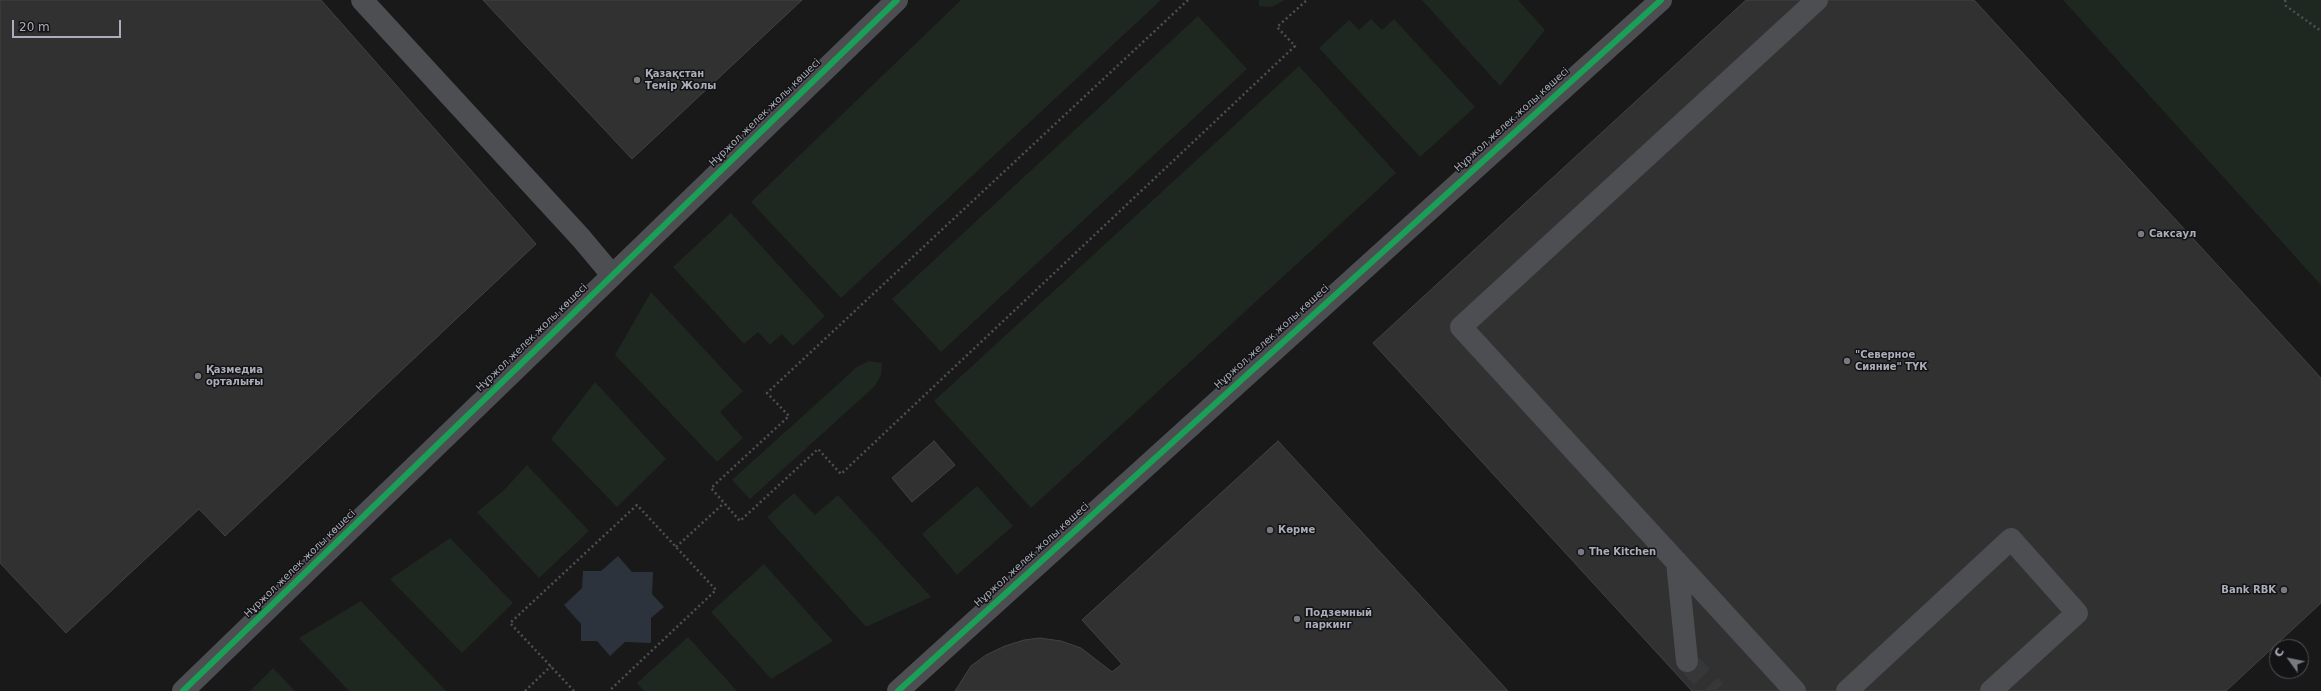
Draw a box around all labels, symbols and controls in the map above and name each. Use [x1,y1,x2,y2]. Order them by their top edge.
scale bar [14,12,123,38]
text: 20 m [19,20,50,34]
street label: Нұржол желек жолы көшесі [707,57,823,169]
street label: Нұржол желек жолы көшесі [1452,65,1572,175]
place label: Қазақстан Темір Жолы [645,68,716,92]
marker: Қазақстан Темір Жолы [632,75,642,85]
place label: Саксаул [2149,228,2196,240]
marker: Саксаул [2136,229,2146,239]
street label: Нұржол желек жолы көшесі [474,282,590,394]
street label: Нұржол желек жолы көшесі [1212,282,1332,392]
place label: "Северное Cияние" ТҮК [1855,349,1927,372]
marker: "Северное Cияние" ТҮК [1842,356,1852,366]
place label: Қазмедиа орталығы [206,364,263,388]
marker: Қазмедиа орталығы [193,371,203,381]
street label: Нұржол желек жолы көшесі [972,500,1092,610]
street label: Нұржол желек жолы көшесі [242,508,358,620]
place label: Көрме [1278,524,1315,536]
marker: Көрме [1265,525,1275,535]
place label: The Kitchen [1589,546,1656,558]
marker: The Kitchen [1576,547,1586,557]
place label: Bank RBK [2221,584,2276,596]
marker: Bank RBK [2279,585,2289,595]
place label: Подземный паркинг [1305,607,1372,630]
marker: Подземный паркинг [1292,614,1302,624]
north arrow [2269,639,2309,679]
text: С [2272,646,2287,660]

